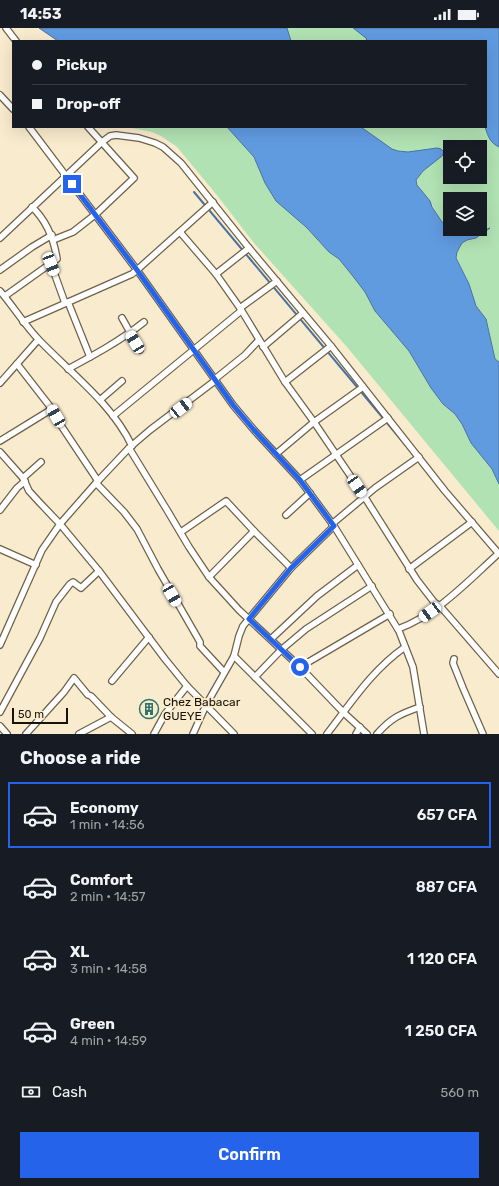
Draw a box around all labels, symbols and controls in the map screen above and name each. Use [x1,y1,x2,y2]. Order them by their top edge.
text: 14:53 [20,5,62,23]
text: Pickup [56,56,107,74]
text: Drop-off [56,95,120,113]
map controls [443,140,487,236]
button: locate [443,140,487,184]
route end [63,175,81,193]
button: layers [443,192,487,236]
car [41,251,61,277]
car [124,329,146,355]
car [168,396,194,420]
car [45,403,67,429]
car [345,473,369,499]
car [161,582,183,608]
car [417,600,443,624]
route start [291,658,309,676]
place label: Chez Babacar GUEYE [163,695,241,723]
building icon: Chez Babacar GUEYE [138,698,160,720]
scale bar [12,706,68,725]
text: 50 m [18,708,44,721]
text: Choose a ride [20,747,141,769]
icon: car [22,797,58,833]
text: Economy [70,799,139,817]
text: 657 CFA [417,806,477,824]
text: 1 min · 14:56 [70,817,145,832]
icon: car [22,869,58,905]
text: Comfort [70,871,133,889]
text: 887 CFA [416,878,477,896]
text: 2 min · 14:57 [70,889,145,904]
icon: car [22,941,58,977]
text: XL [70,943,89,961]
text: 1 120 CFA [407,950,477,968]
text: 3 min · 14:58 [70,961,147,976]
icon: car [22,1013,58,1049]
text: Green [70,1015,115,1033]
text: 1 250 CFA [405,1022,477,1040]
text: 4 min · 14:59 [70,1033,147,1048]
icon: cash [20,1081,42,1103]
text: Cash [52,1083,87,1101]
text: 560 m [440,1085,479,1100]
button: Confirm [20,1132,479,1178]

